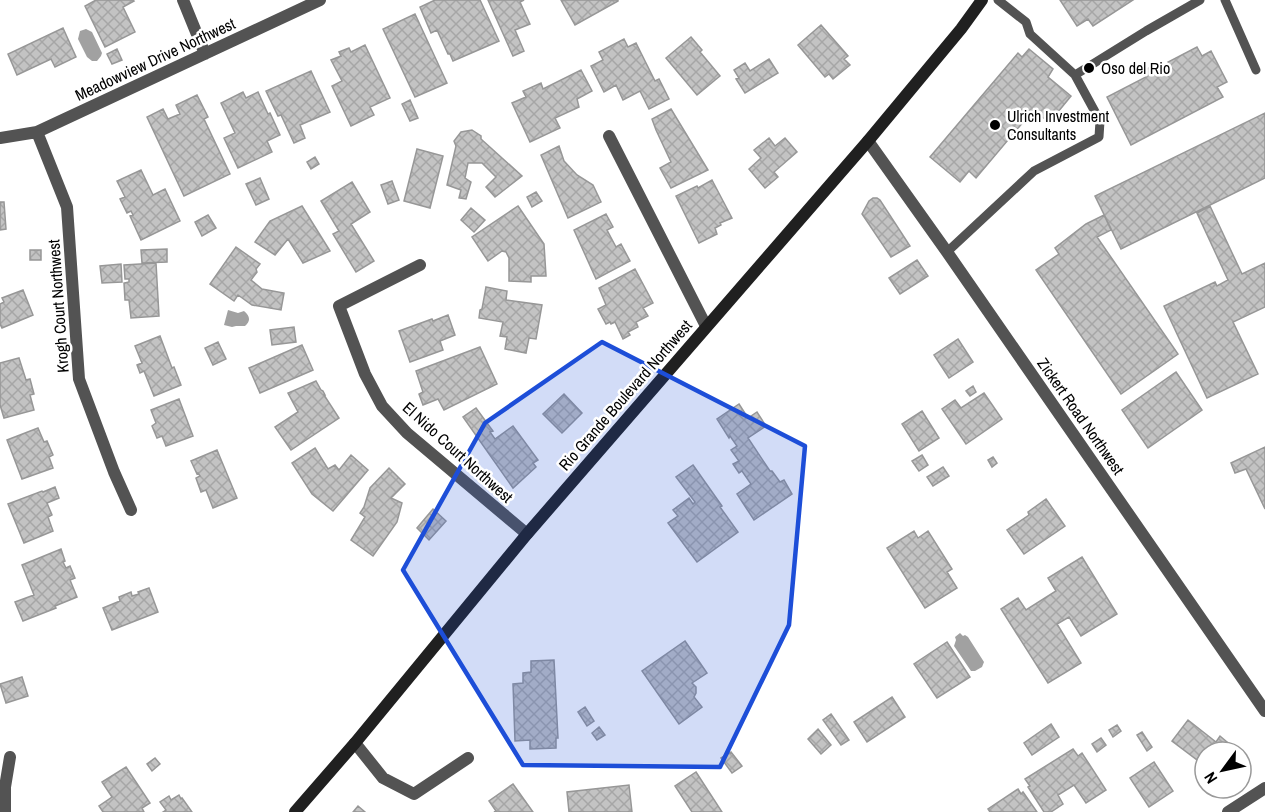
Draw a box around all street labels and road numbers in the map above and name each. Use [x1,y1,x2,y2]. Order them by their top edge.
street label: Meadowview Drive Northwest [71,12,239,106]
street label: Krogh Court Northwest [42,238,74,373]
street label: Rio Grande Boulevard Northwest [553,315,697,475]
street label: Zickert Road Northwest [1032,353,1130,479]
street label: El Nido Court Northwest [398,396,518,508]

